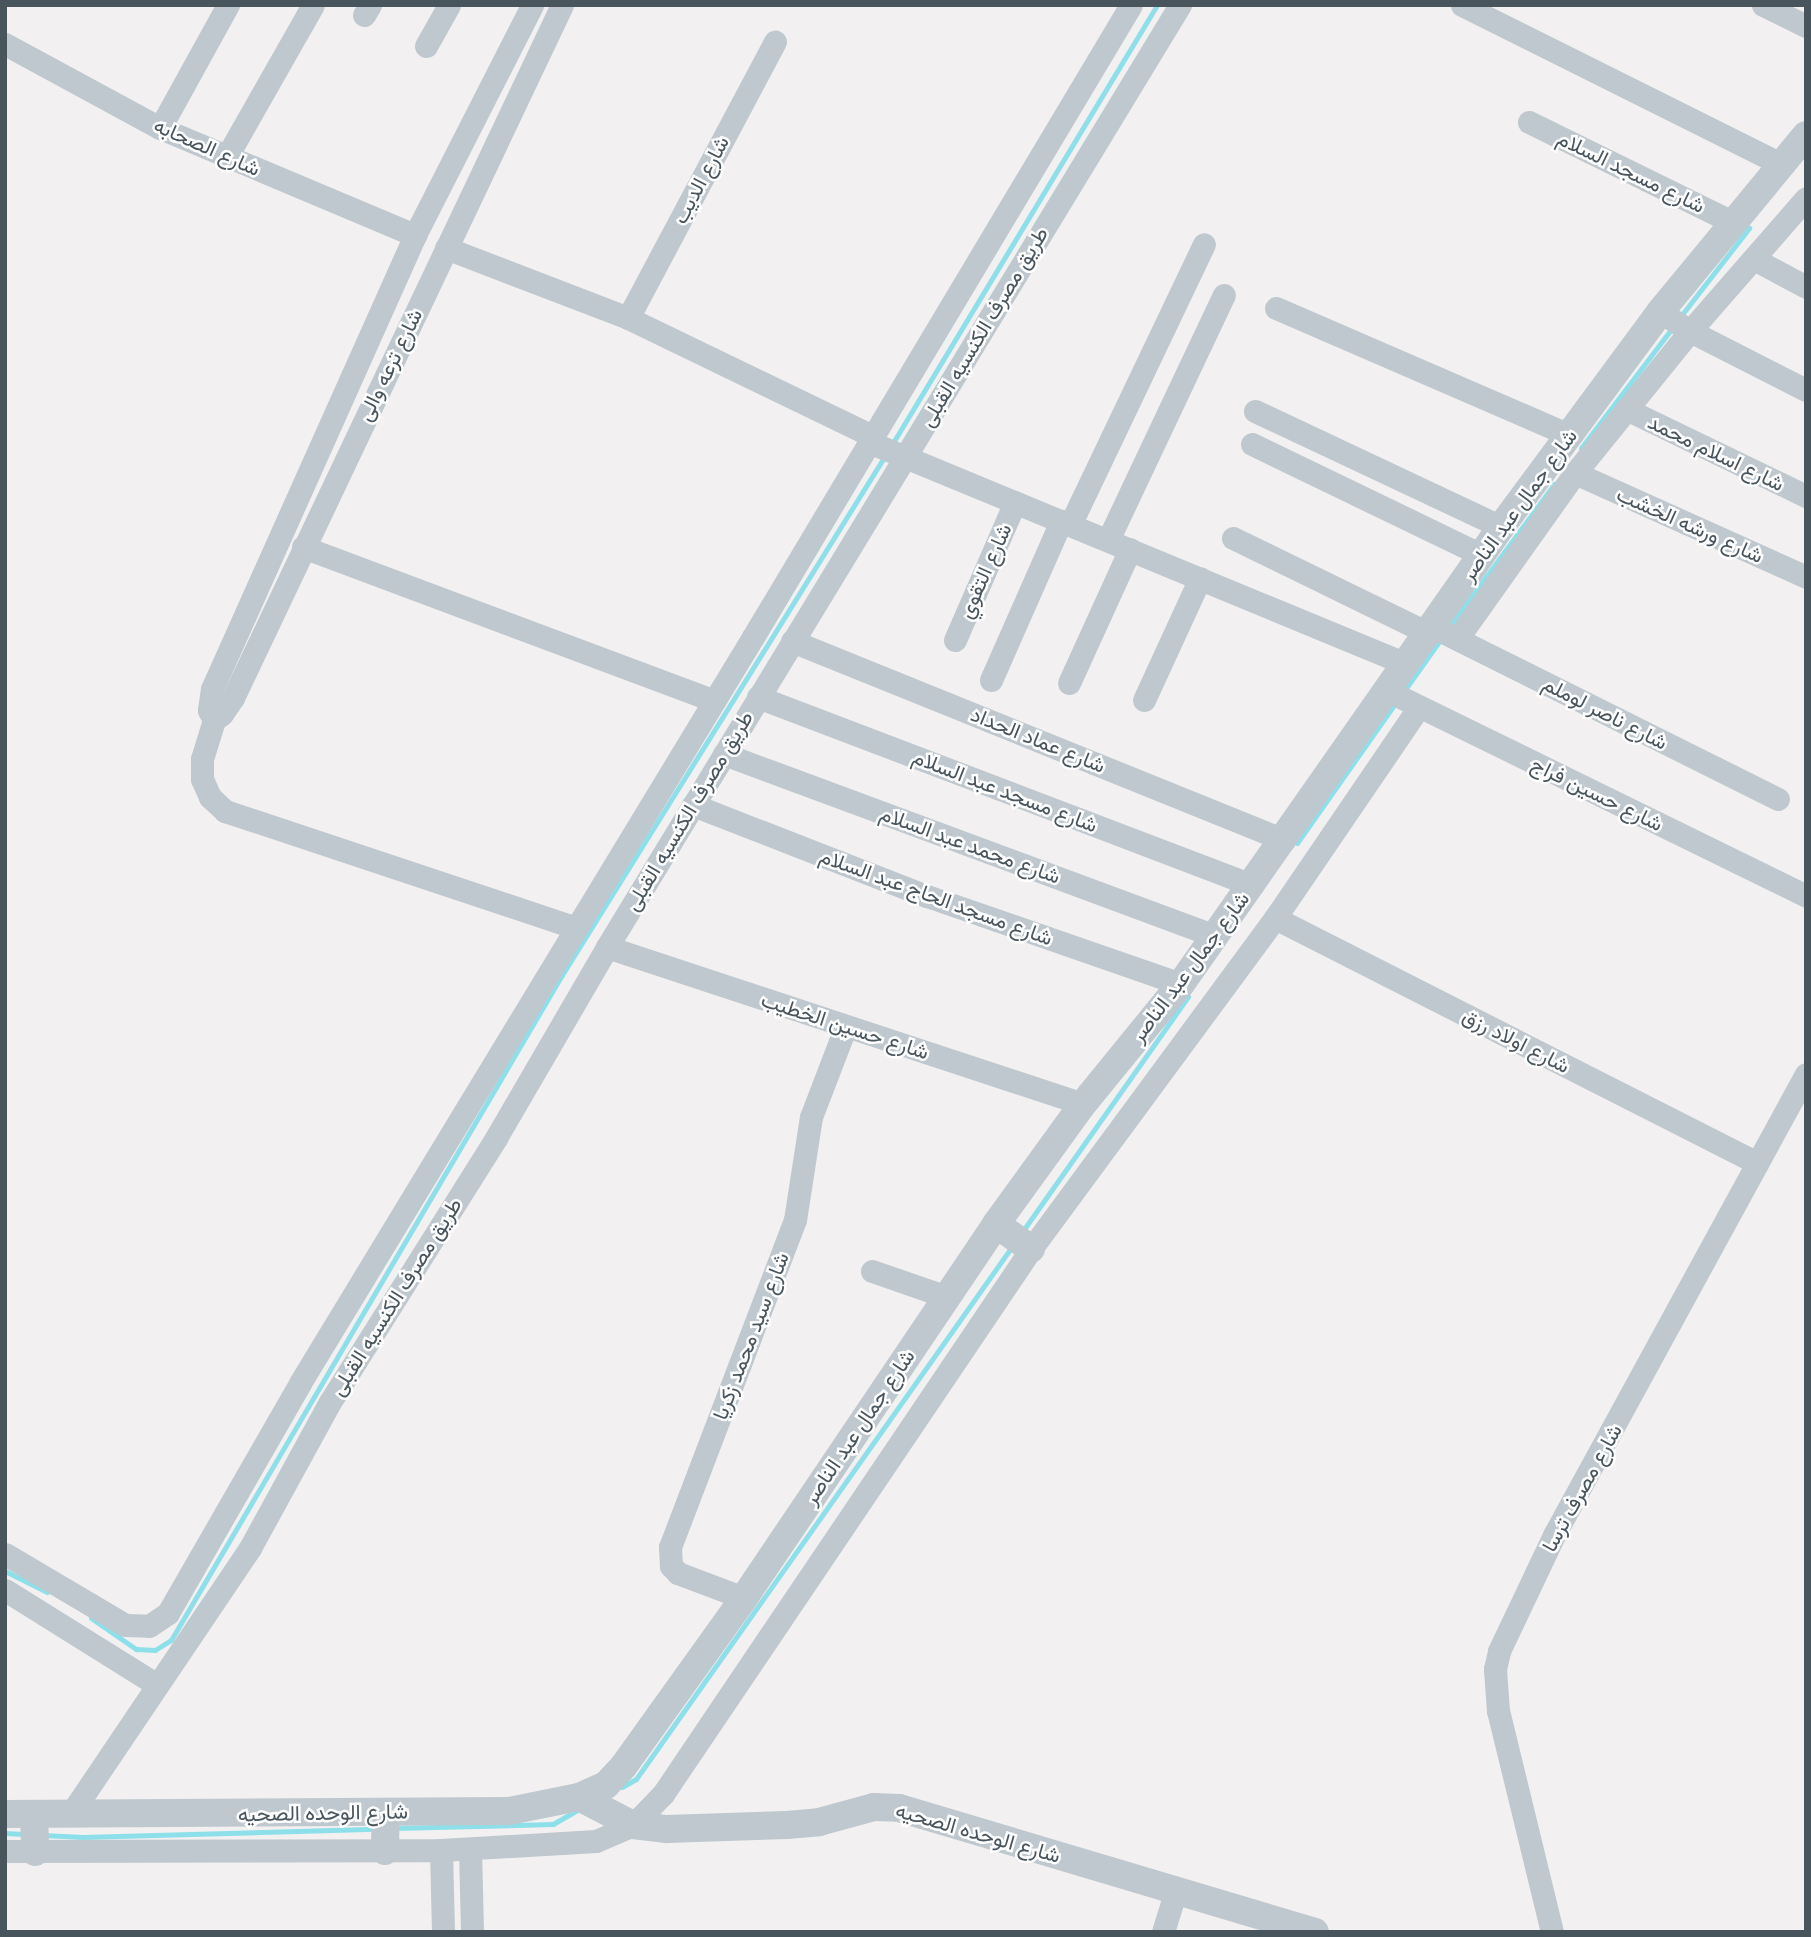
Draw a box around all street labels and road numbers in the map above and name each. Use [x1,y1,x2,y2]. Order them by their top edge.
street label: شارع الصحابه [150,112,264,182]
street label: شارع مسجد السلام [1553,125,1709,219]
street label: شارع الديب [667,132,735,228]
street label: طريق مصرف الكنسيه القبلى [914,223,1054,431]
street label: شارع ترعه والى [352,305,428,425]
street label: شارع اسلام محمد [1644,409,1788,497]
street label: شارع جمال عبد الناصر [1455,424,1583,586]
street label: شارع ورشه الخشب [1613,481,1767,569]
street label: شارع التقوي [953,520,1017,622]
street label: شارع ناصر لوملم [1538,671,1672,755]
street label: شارع عماد الحداد [967,702,1109,778]
street label: طريق مصرف الكنسيه القبلى [619,707,759,915]
street label: شارع مسجد عبد السلام [909,744,1101,838]
street label: شارع حسين فراج [1527,751,1667,837]
street label: شارع محمد عبد السلام [876,801,1064,889]
street label: شارع مسجد الحاج عبد السلام [816,843,1056,951]
street label: شارع جمال عبد الناصر [1125,887,1255,1047]
street label: شارع حسين الخطيب [758,987,932,1065]
street label: شارع اولاد رزق [1458,1003,1574,1079]
street label: طريق مصرف الكنسيه القبلى [325,1193,467,1401]
street label: شارع سيد محمد زكريا [708,1249,794,1423]
street label: شارع جمال عبد الناصر [798,1345,920,1509]
street label: شارع مصرف ترسا [1537,1420,1627,1556]
street label: شارع الوحده الصحيه [893,1797,1063,1869]
street label: شارع الوحده الصحيه [238,1799,408,1827]

